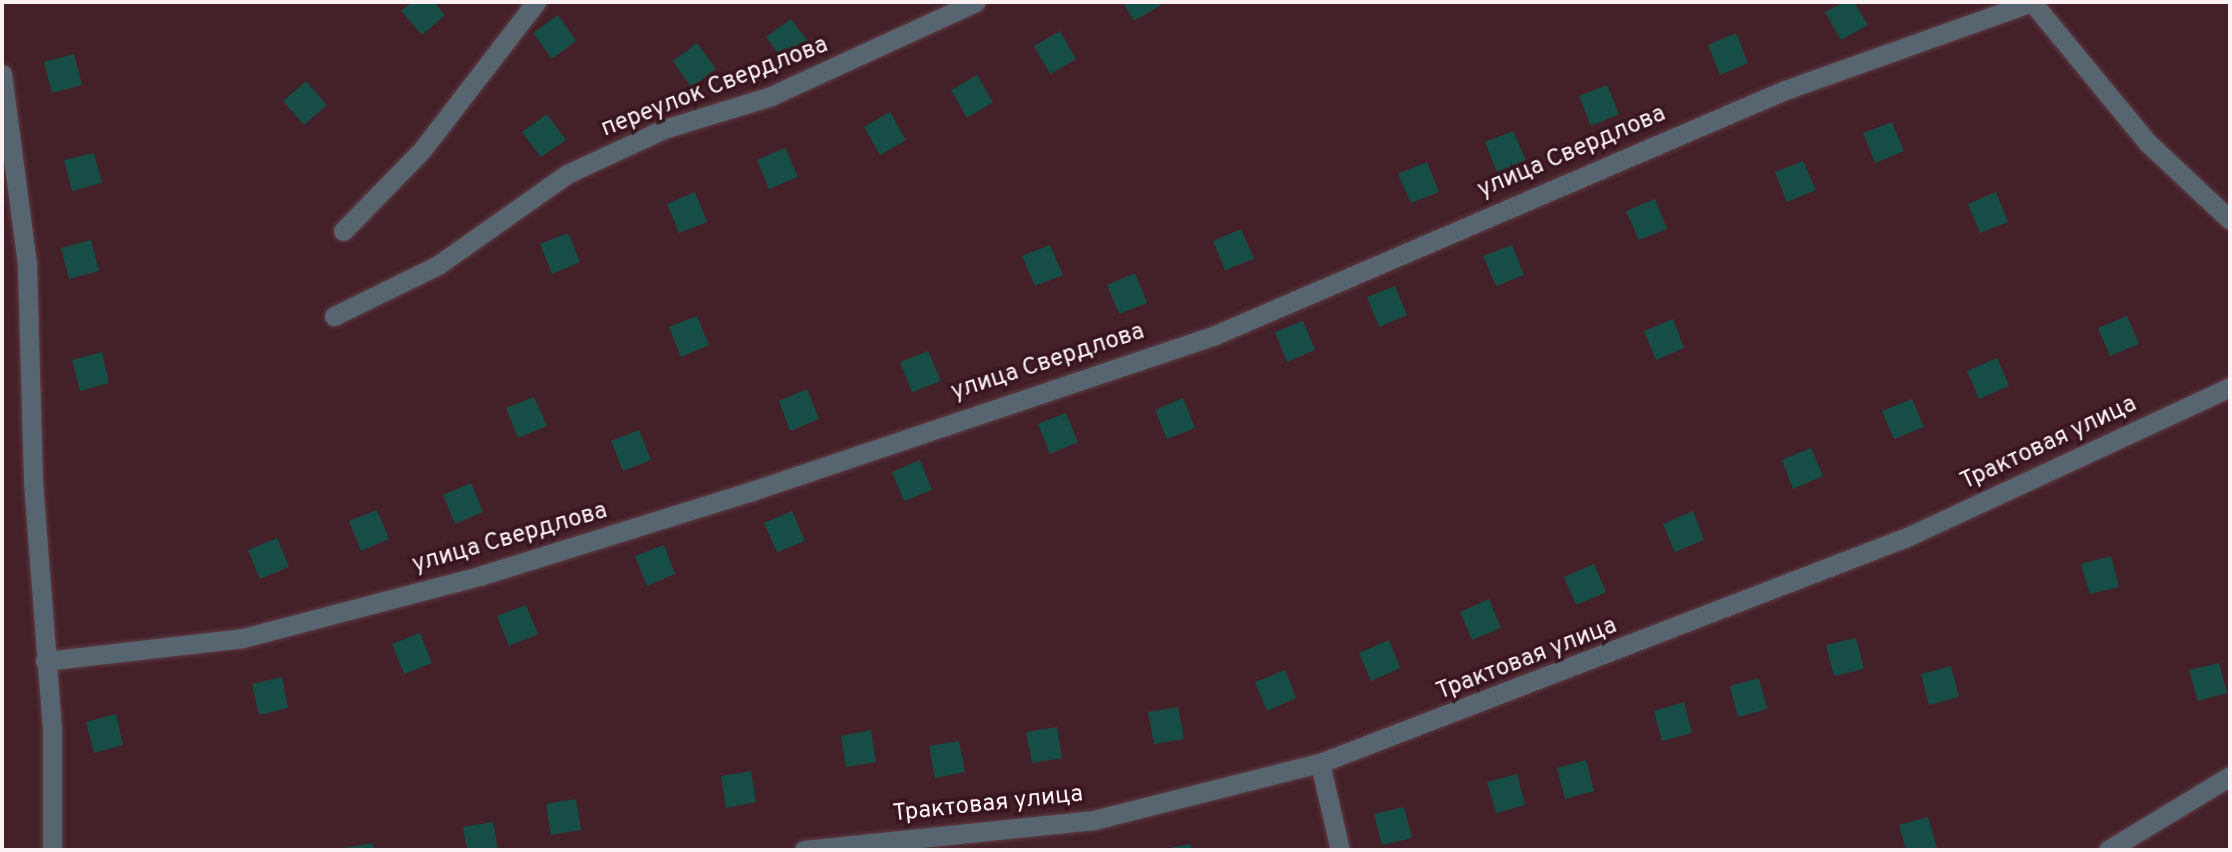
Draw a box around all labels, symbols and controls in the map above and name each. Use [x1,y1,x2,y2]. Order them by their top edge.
street label: переулок Свердлова [598,31,832,145]
street label: улица Свердлова [1474,100,1670,206]
street label: улица Свердлова [948,318,1148,408]
street label: Трактовая улица [1956,391,2142,497]
street label: улица Свердлова [409,497,611,581]
street label: Трактовая улица [1433,612,1621,708]
street label: Трактовая улица [892,781,1084,829]

